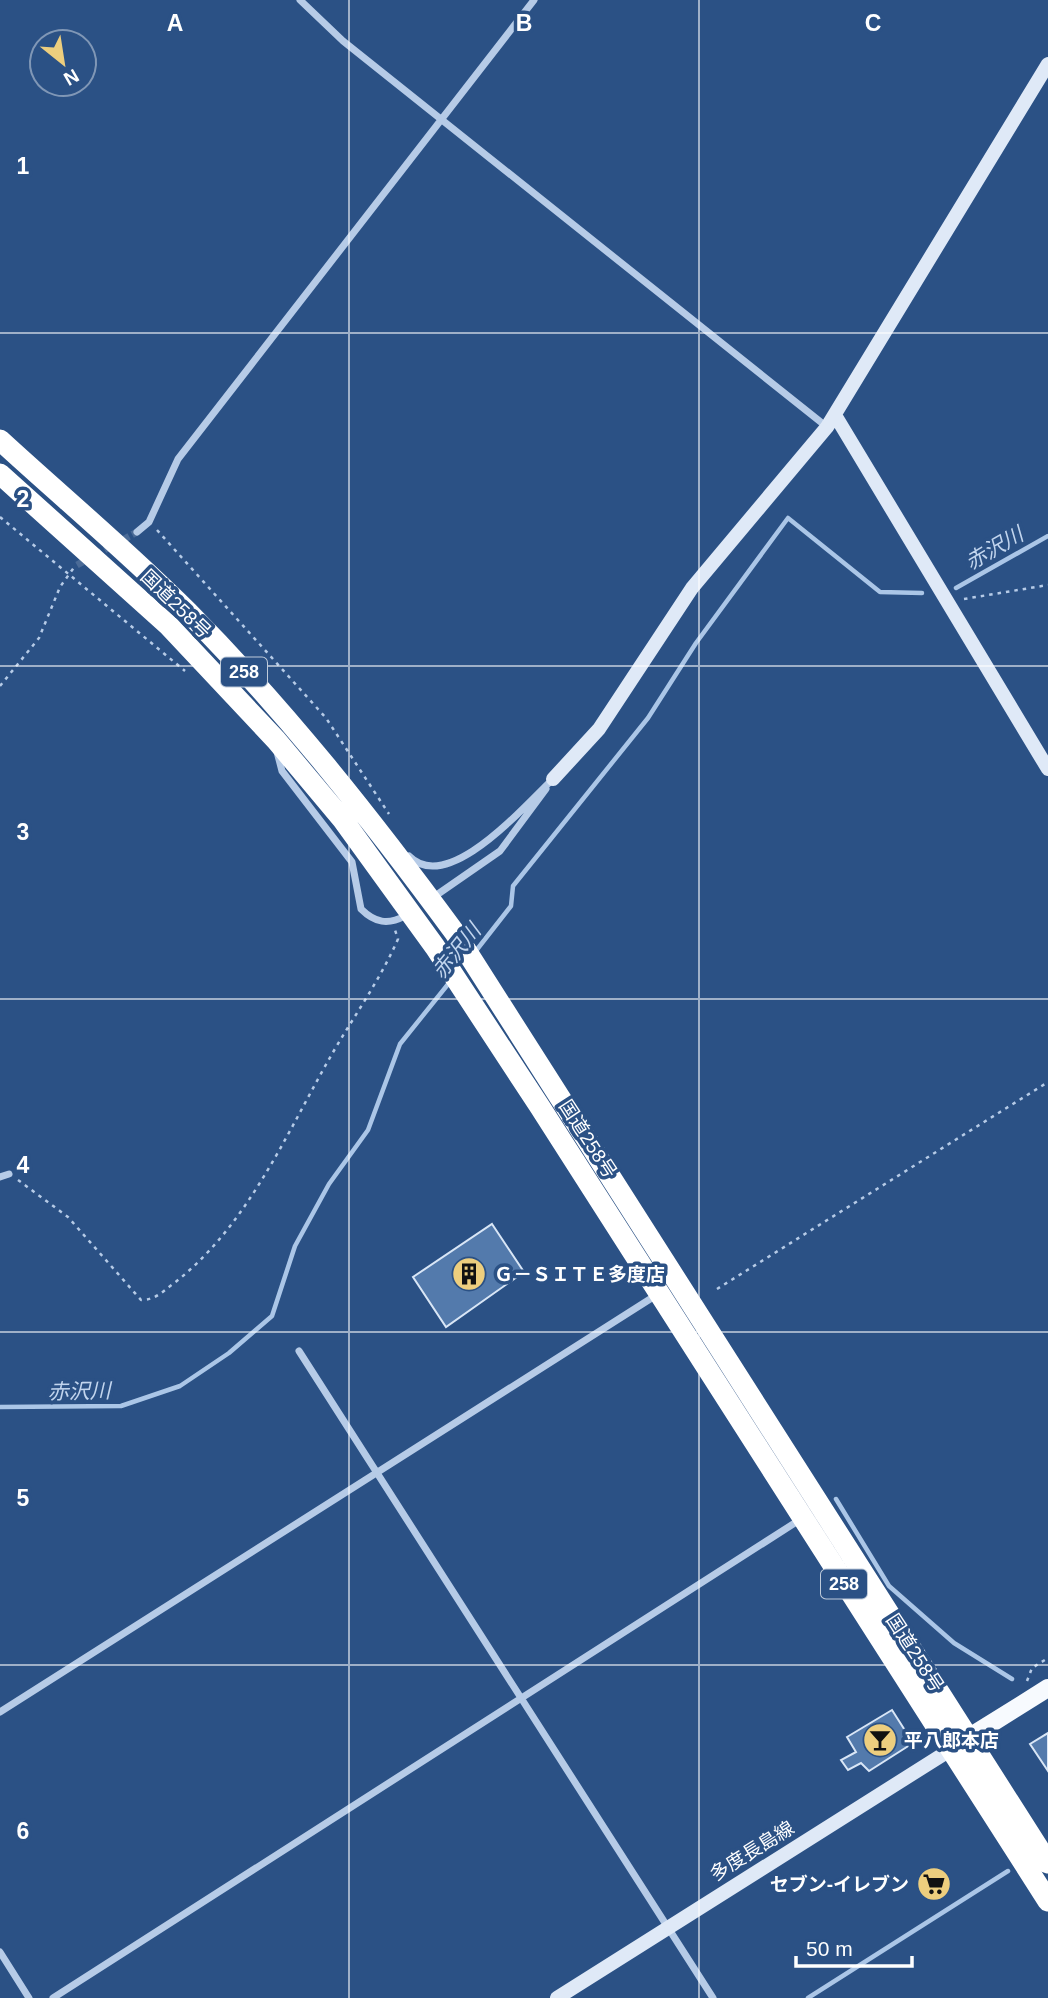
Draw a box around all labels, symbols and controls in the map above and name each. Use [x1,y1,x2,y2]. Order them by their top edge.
text: A [167,10,183,36]
text: B [516,10,532,36]
text: C [865,10,881,36]
north arrow [28,28,98,98]
text: N [60,65,82,90]
text: 1 [17,153,30,179]
text: 2 [17,486,29,512]
water label: 赤沢川 [961,521,1029,574]
street label: 国道258号 [137,566,215,642]
road number: 258 [221,658,267,686]
text: 3 [17,819,29,845]
water label: 赤沢川 [427,918,486,983]
street label: 国道258号 [555,1096,621,1182]
text: 4 [17,1152,30,1178]
building icon: Ｇ－ＳＩＴＥ多度店 [450,1255,488,1293]
place label: Ｇ－ＳＩＴＥ多度店 [494,1264,665,1285]
water label: 赤沢川 [47,1379,113,1403]
text: 5 [17,1485,30,1511]
road number: 258 [821,1569,867,1598]
street label: 国道258号 [882,1610,948,1696]
bar icon: 平八郎本店 [861,1721,899,1759]
place label: 平八郎本店 [904,1730,999,1751]
street label: 多度長島線 [706,1817,798,1885]
text: 6 [17,1818,29,1844]
supermarket icon: セブン-イレブン [915,1865,953,1903]
place label: セブン-イレブン [770,1874,909,1895]
scale bar [796,1924,912,1968]
text: 50 m [806,1937,853,1960]

